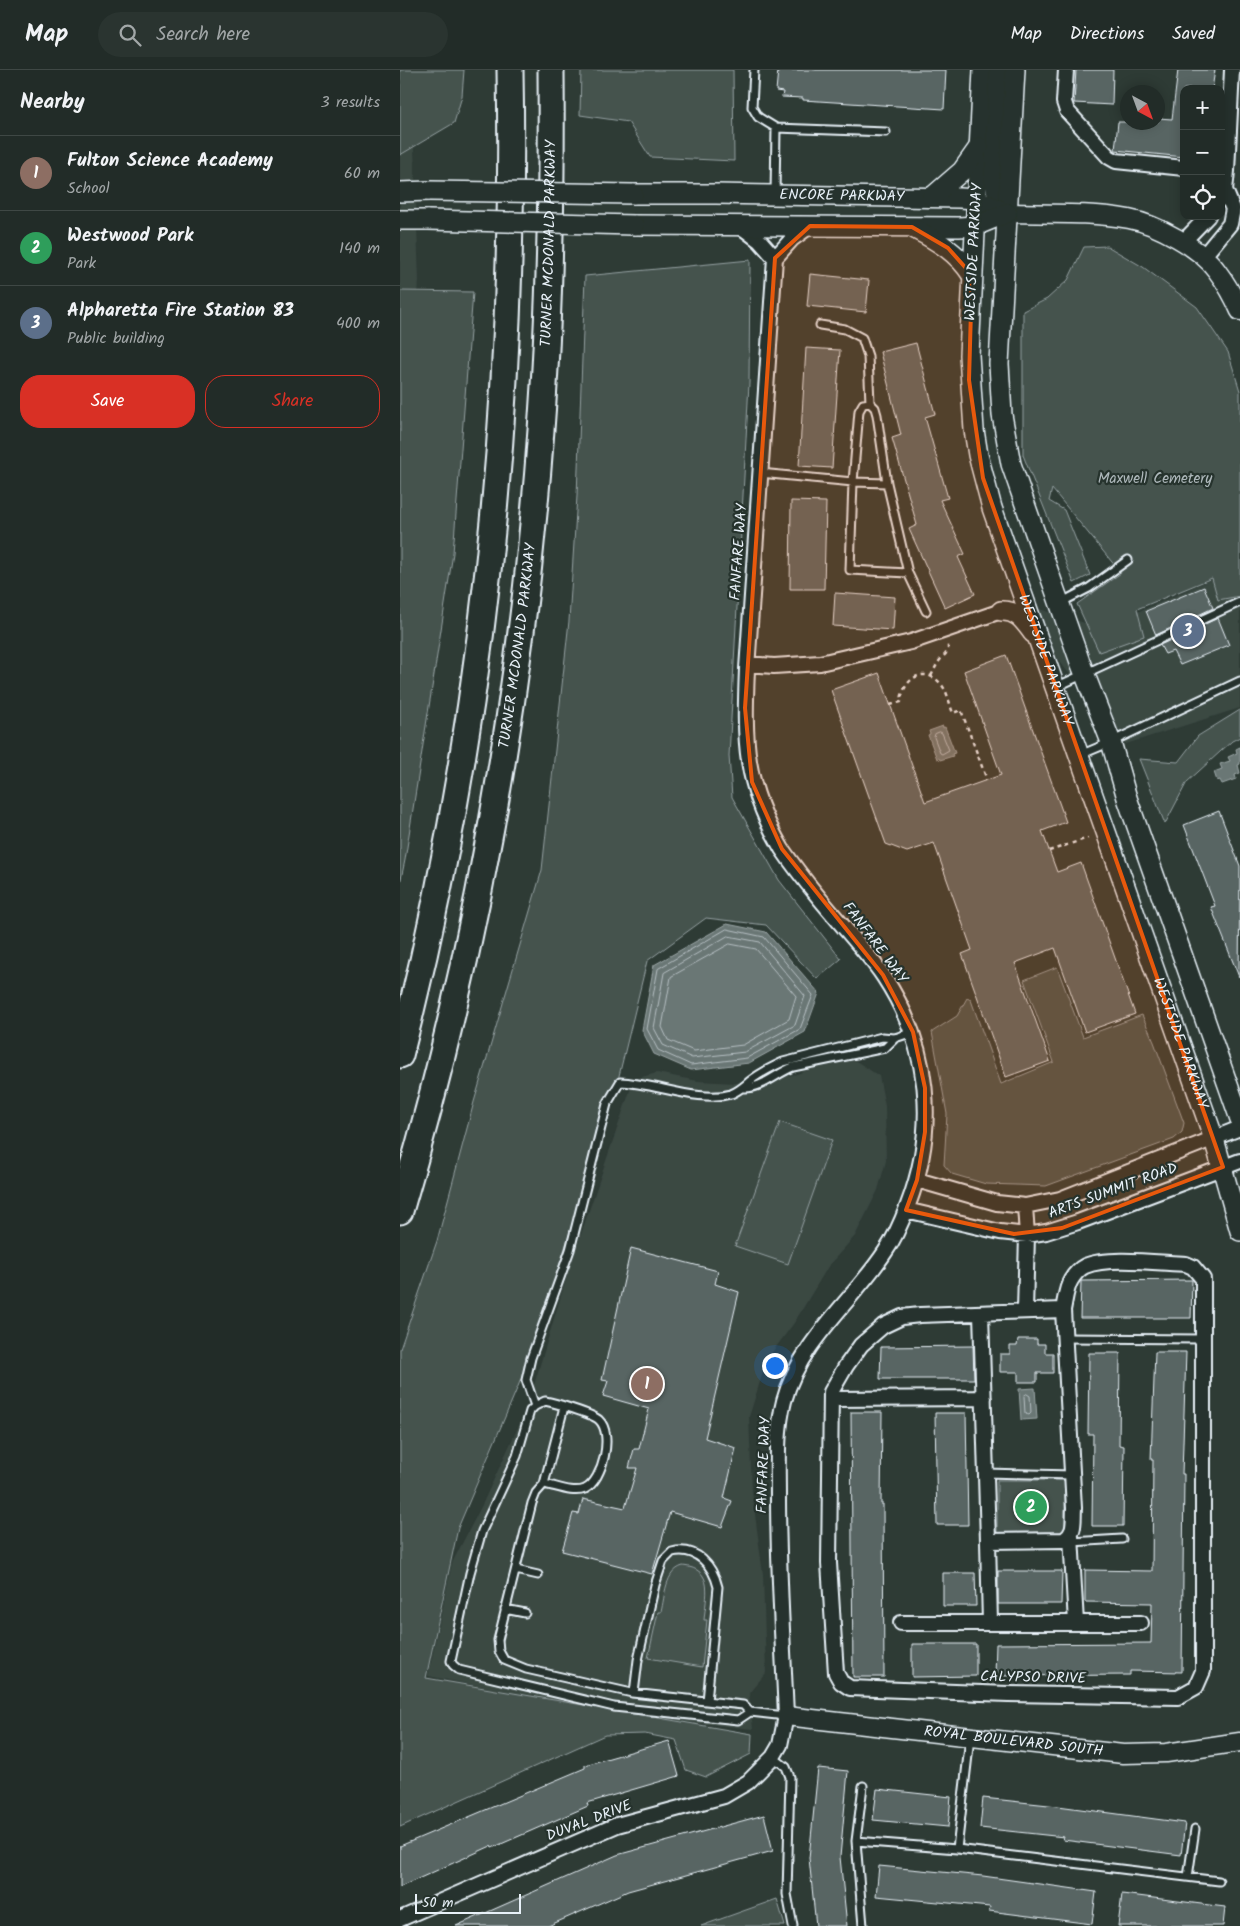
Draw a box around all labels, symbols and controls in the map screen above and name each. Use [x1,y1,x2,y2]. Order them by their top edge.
search box [98,12,448,57]
text: Map [25,15,68,54]
text: Search here [156,20,250,50]
text: Map [1010,20,1042,49]
text: Directions [1070,20,1144,49]
text: Saved [1172,20,1215,49]
icon: search [116,21,144,49]
north arrow [1120,85,1165,130]
map controls [1180,85,1225,220]
button: + [1180,85,1225,130]
text: Nearby [20,86,85,119]
text: 3 results [321,90,380,115]
button: − [1180,130,1225,175]
street label: TURNER MCDONALD PARKWAY [534,139,563,347]
text: Fulton Science Academy [67,146,273,176]
text: 1 [34,161,38,186]
text: 60 m [344,161,380,186]
button: locate [1180,175,1225,220]
text: School [67,176,110,201]
street label: WESTSIDE PARKWAY [958,181,990,322]
street label: ENCORE PARKWAY [779,183,906,209]
text: Westwood Park [67,221,193,251]
text: 2 [31,236,41,261]
text: 140 m [339,236,380,261]
text: Park [67,251,96,276]
text: Alpharetta Fire Station 83 [67,296,294,326]
text: 3 [32,311,40,336]
text: 400 m [336,311,380,336]
text: Public building [67,326,165,351]
button: Save [20,375,195,428]
button: Share [205,375,380,428]
park label: Maxwell Cemetery [1098,467,1213,491]
street label: FANFARE WAY [724,501,754,601]
street label: TURNER MCDONALD PARKWAY [493,541,543,750]
street label: WESTSIDE PARKWAY [1011,591,1080,731]
pin: 3 [1172,612,1204,650]
street label: FANFARE WAY [836,897,915,990]
street label: WESTSIDE PARKWAY [1146,974,1215,1114]
street label: ARTS SUMMIT ROAD [1045,1156,1181,1226]
your location [762,1353,788,1379]
pin: 1 [631,1365,663,1403]
street label: FANFARE WAY [750,1415,778,1514]
pin: 2 [1015,1488,1047,1526]
street label: CALYPSO DRIVE [980,1665,1087,1691]
street label: ROYAL BOULEVARD SOUTH [923,1720,1105,1764]
street label: DUVAL DRIVE [543,1793,636,1848]
scale bar [415,1891,521,1914]
text: 50 m [422,1892,453,1914]

